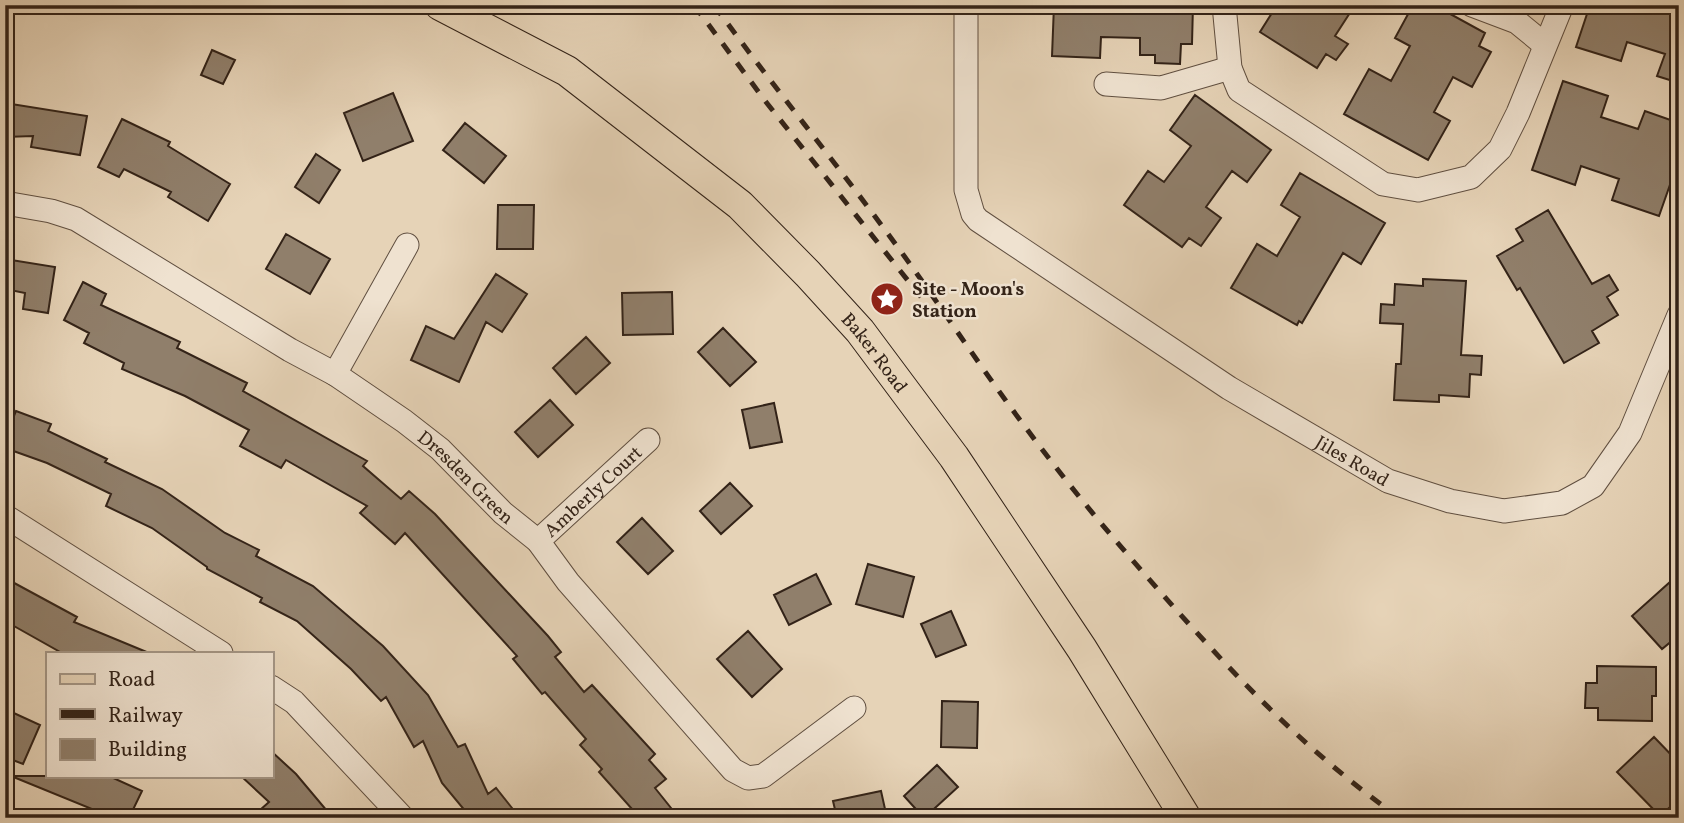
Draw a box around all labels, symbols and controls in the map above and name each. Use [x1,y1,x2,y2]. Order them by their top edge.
place label: Site - Moon's Station [912,277,1024,325]
place icon: Site - Moon's Station [868,280,906,318]
street label: Baker Road [834,308,913,399]
street label: Dresden Green [411,425,518,531]
street label: Jiles Road [1310,430,1393,494]
street label: Amberly Court [539,440,649,544]
legend [46,652,273,778]
text: Road [108,666,155,695]
text: Railway [108,702,184,731]
text: Building [108,736,187,765]

